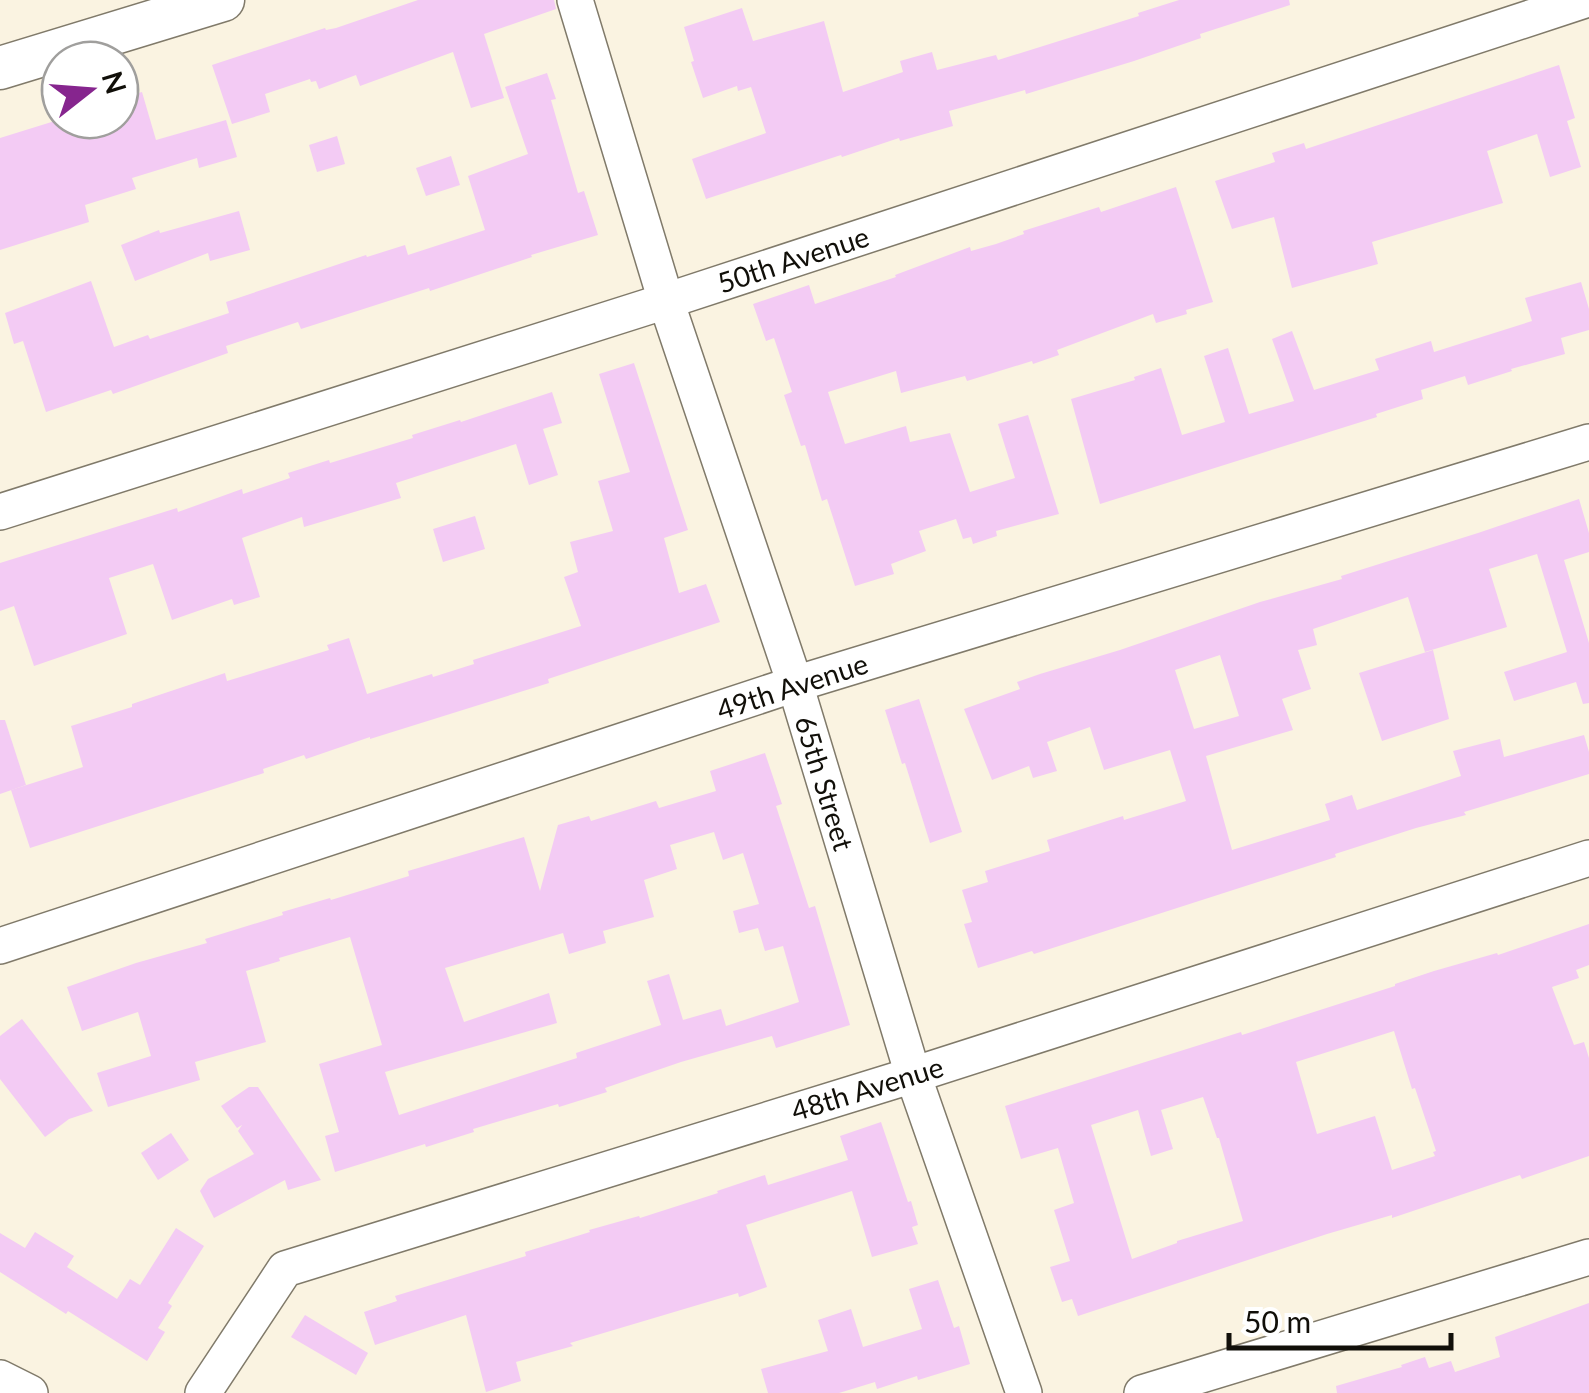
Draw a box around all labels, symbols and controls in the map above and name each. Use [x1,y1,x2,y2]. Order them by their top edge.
north arrow [40,40,140,140]
text: N [95,67,134,98]
street label: 50th Avenue [713,219,873,299]
street label: 49th Avenue [712,646,872,726]
street label: 65th Street [788,712,862,854]
street label: 48th Avenue [787,1049,947,1127]
scale bar [1229,1288,1452,1350]
text: 50 m [1244,1303,1311,1339]

